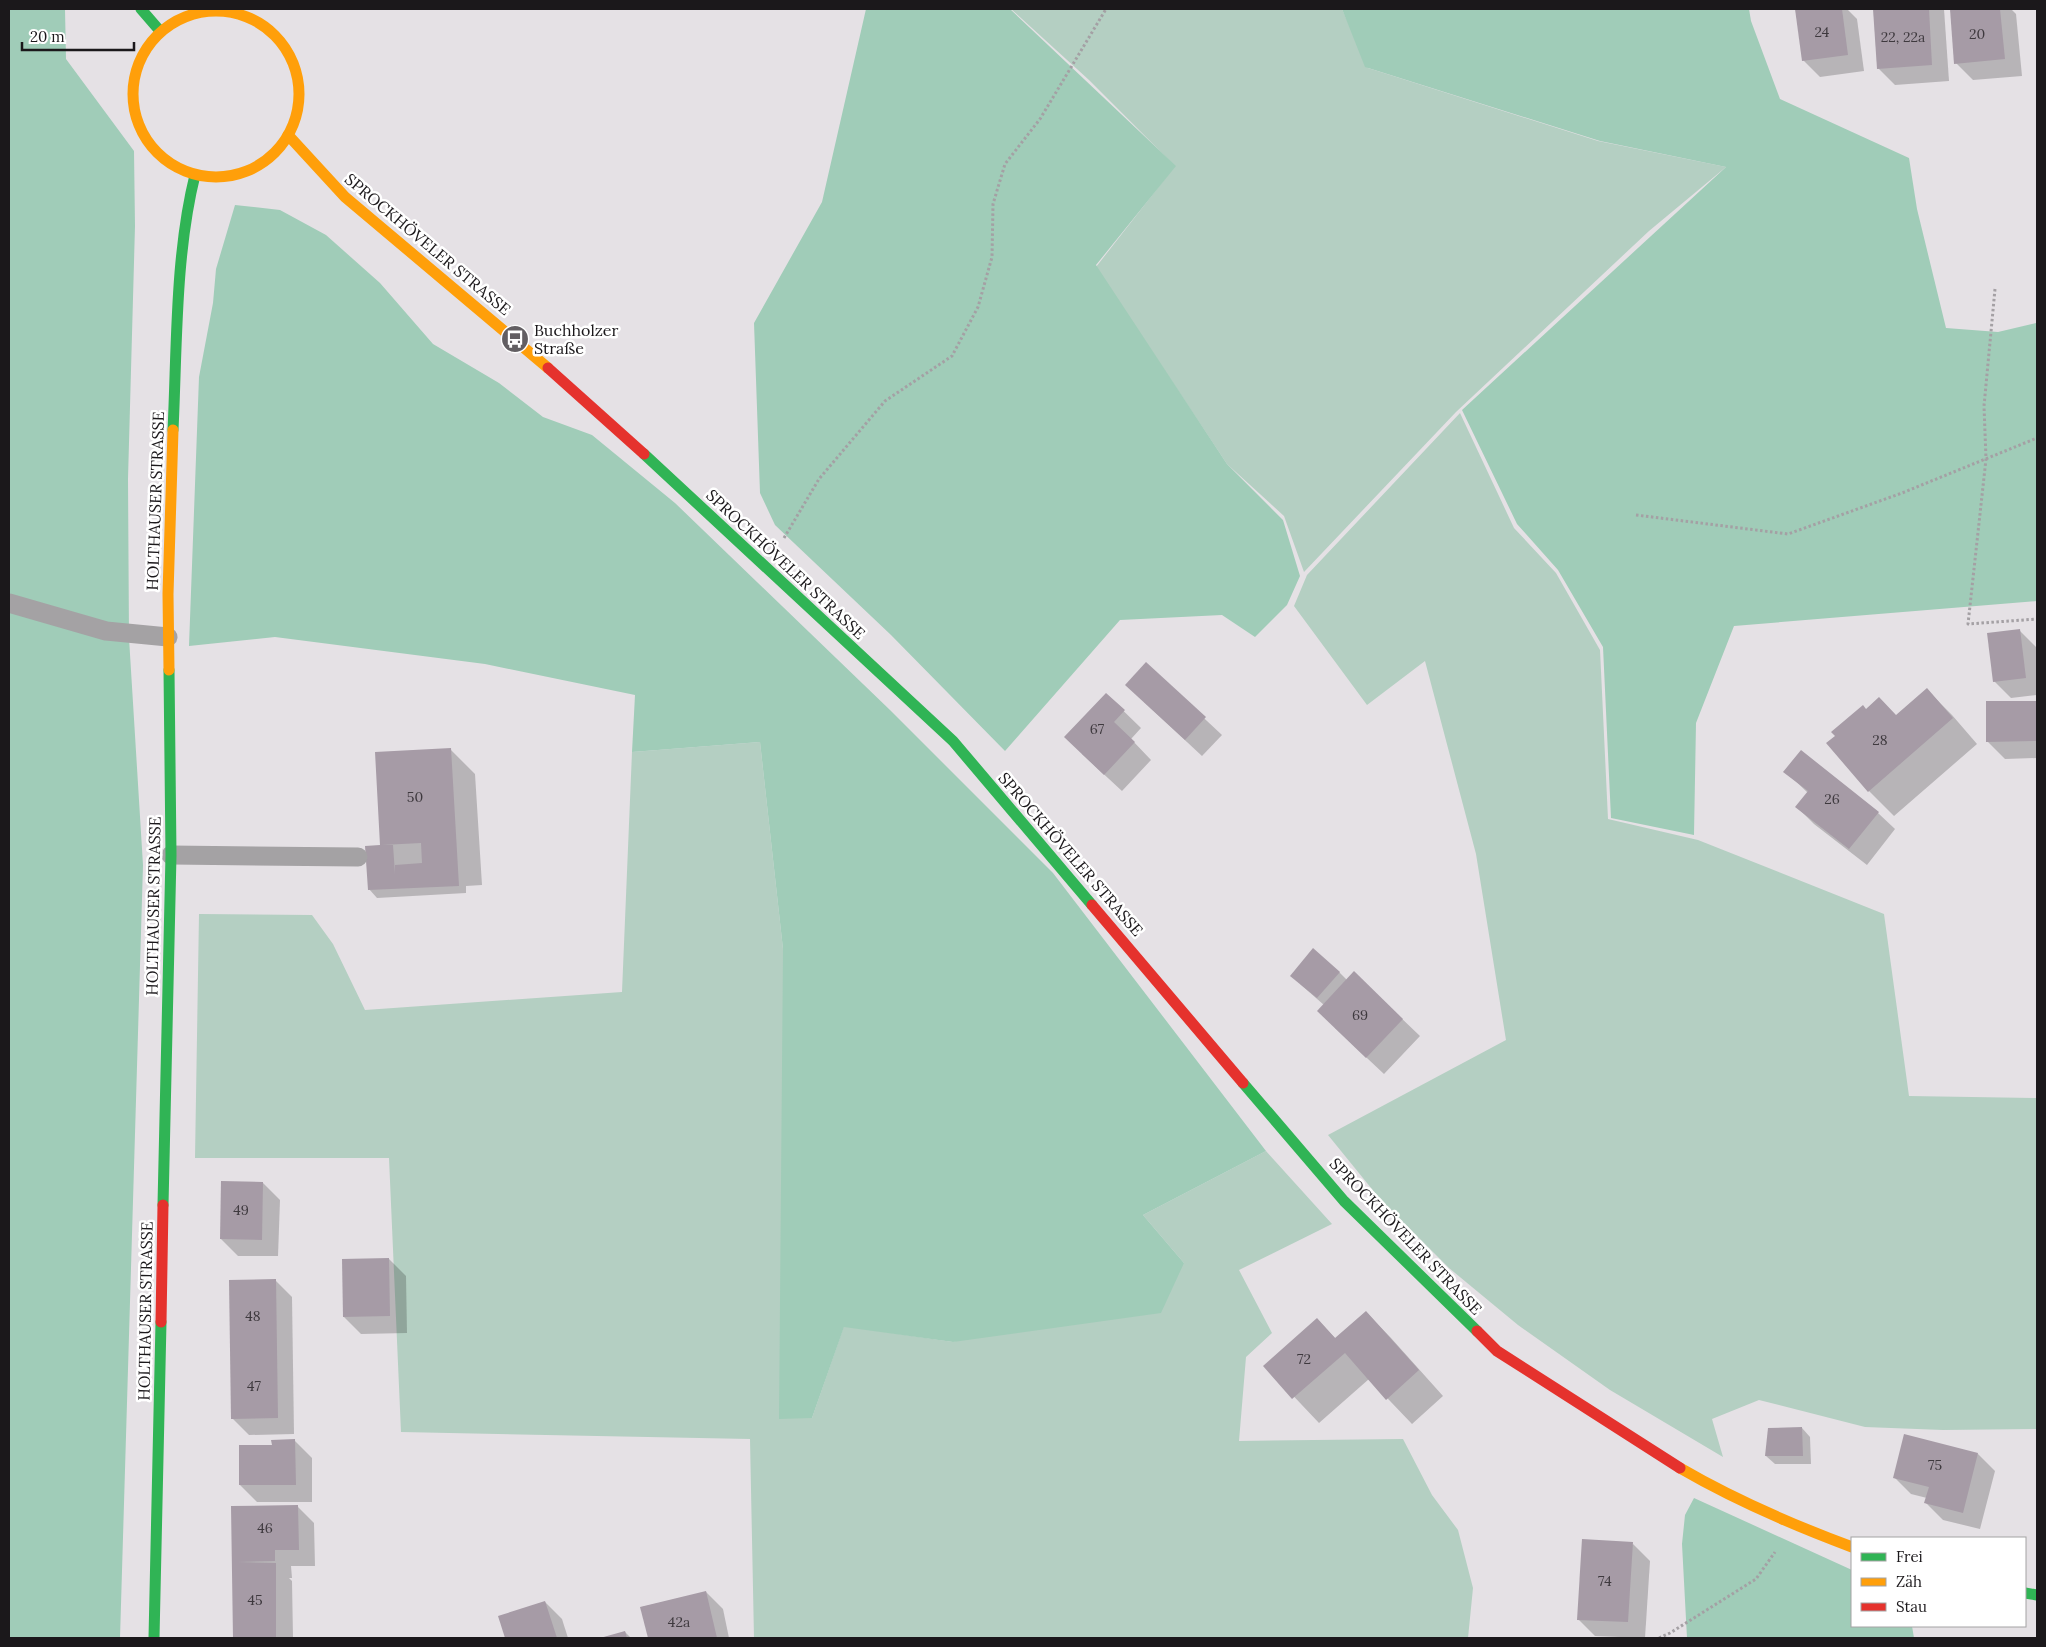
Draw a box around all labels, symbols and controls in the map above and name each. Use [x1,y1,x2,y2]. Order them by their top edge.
scale bar [22,20,135,52]
house number: 24 [1815,23,1830,41]
house number: 20 [1969,25,1985,43]
text: 20 m [30,27,65,46]
house number: 22, 22a [1881,28,1925,46]
street label: SPROCKHÖVELER STRASSE [341,169,515,319]
place label: Buchholzer Straße [534,320,619,358]
bus stop icon: Buchholzer Straße [500,324,530,354]
street label: HOLTHAUSER STRASSE [142,411,168,591]
street label: SPROCKHÖVELER STRASSE [702,485,870,643]
house number: 67 [1090,720,1105,738]
house number: 28 [1872,731,1888,749]
street label: SPROCKHÖVELER STRASSE [994,768,1148,940]
house number: 50 [407,788,423,806]
house number: 26 [1824,790,1840,808]
street label: HOLTHAUSER STRASSE [141,816,165,996]
house number: 69 [1352,1006,1368,1024]
street label: SPROCKHÖVELER STRASSE [1326,1153,1486,1319]
house number: 49 [233,1201,249,1219]
street label: HOLTHAUSER STRASSE [133,1221,157,1401]
house number: 48 [245,1307,261,1325]
house number: 72 [1297,1350,1311,1368]
house number: 47 [247,1377,262,1395]
house number: 75 [1928,1456,1942,1474]
house number: 46 [257,1519,273,1537]
legend [1851,1537,2026,1627]
text: Frei [1896,1547,1923,1566]
house number: 74 [1598,1572,1612,1590]
text: Zäh [1896,1572,1922,1591]
house number: 45 [247,1591,263,1609]
text: Stau [1896,1597,1927,1616]
house number: 42a [668,1613,690,1631]

